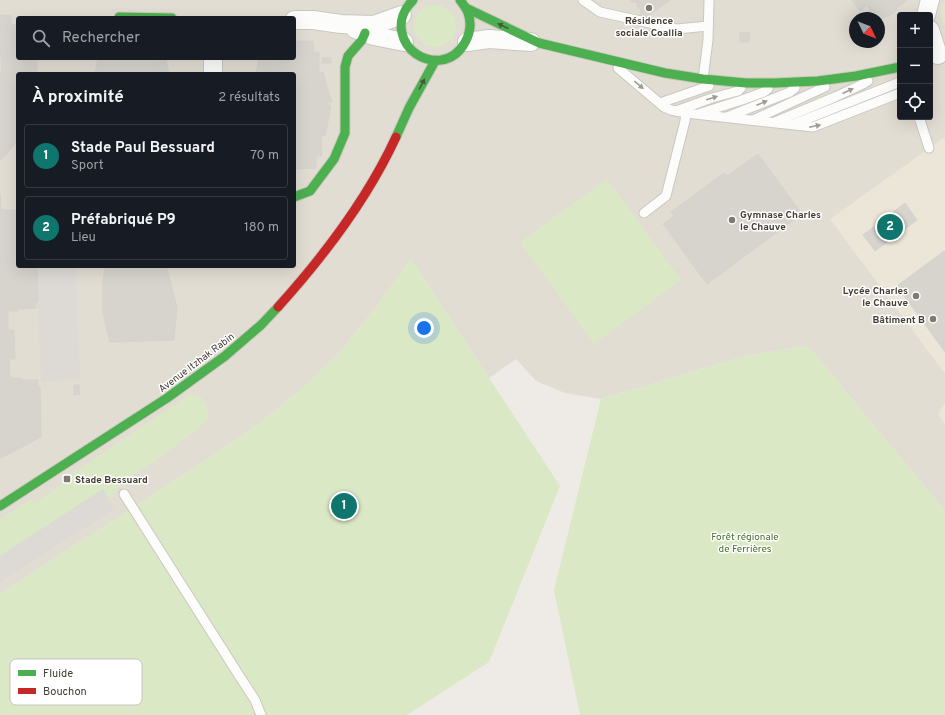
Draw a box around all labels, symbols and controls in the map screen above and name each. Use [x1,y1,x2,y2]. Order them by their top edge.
marker: Résidence sociale Coallia [644,3,654,13]
north arrow [849,12,885,48]
map controls [897,12,933,120]
button: + [897,12,933,48]
place label: Résidence sociale Coallia [615,15,683,40]
search box [16,16,296,60]
one-way arrow [498,23,509,29]
icon: search [30,27,52,49]
text: Rechercher [62,29,140,48]
button: − [897,48,933,84]
one-way arrow [419,79,425,90]
one-way arrow [634,81,644,90]
button: locate [897,84,933,120]
text: À proximité [32,87,124,109]
one-way arrow [843,88,854,94]
text: 2 résultats [218,90,280,106]
one-way arrow [706,95,718,101]
one-way arrow [757,99,769,105]
one-way arrow [809,122,821,128]
text: Stade Paul Bessuard [71,139,215,158]
text: 1 [43,148,49,164]
text: 70 m [250,148,279,164]
text: Sport [71,158,104,174]
place label: Gymnase Charles le Chauve [740,209,821,234]
text: Préfabriqué P9 [71,211,176,230]
pin: 2 [877,212,903,242]
marker: Gymnase Charles le Chauve [727,215,737,225]
text: 2 [42,220,50,236]
text: 180 m [244,220,279,236]
text: Lieu [71,230,96,246]
place label: Lycée Charles le Chauve [843,285,908,310]
marker: Lycée Charles le Chauve [911,291,921,301]
place label: Bâtiment B [872,314,925,327]
marker: Bâtiment B [928,314,938,324]
your location [414,318,434,338]
street label: Avenue Itzhak Rabin [156,330,237,396]
marker: Stade Bessuard [62,474,72,484]
place label: Stade Bessuard [75,474,148,487]
pin: 1 [331,491,357,521]
park label: Forêt régionale de Ferrières [711,531,779,556]
legend [10,659,142,705]
text: Fluide [43,667,73,681]
text: Bouchon [43,685,87,699]

